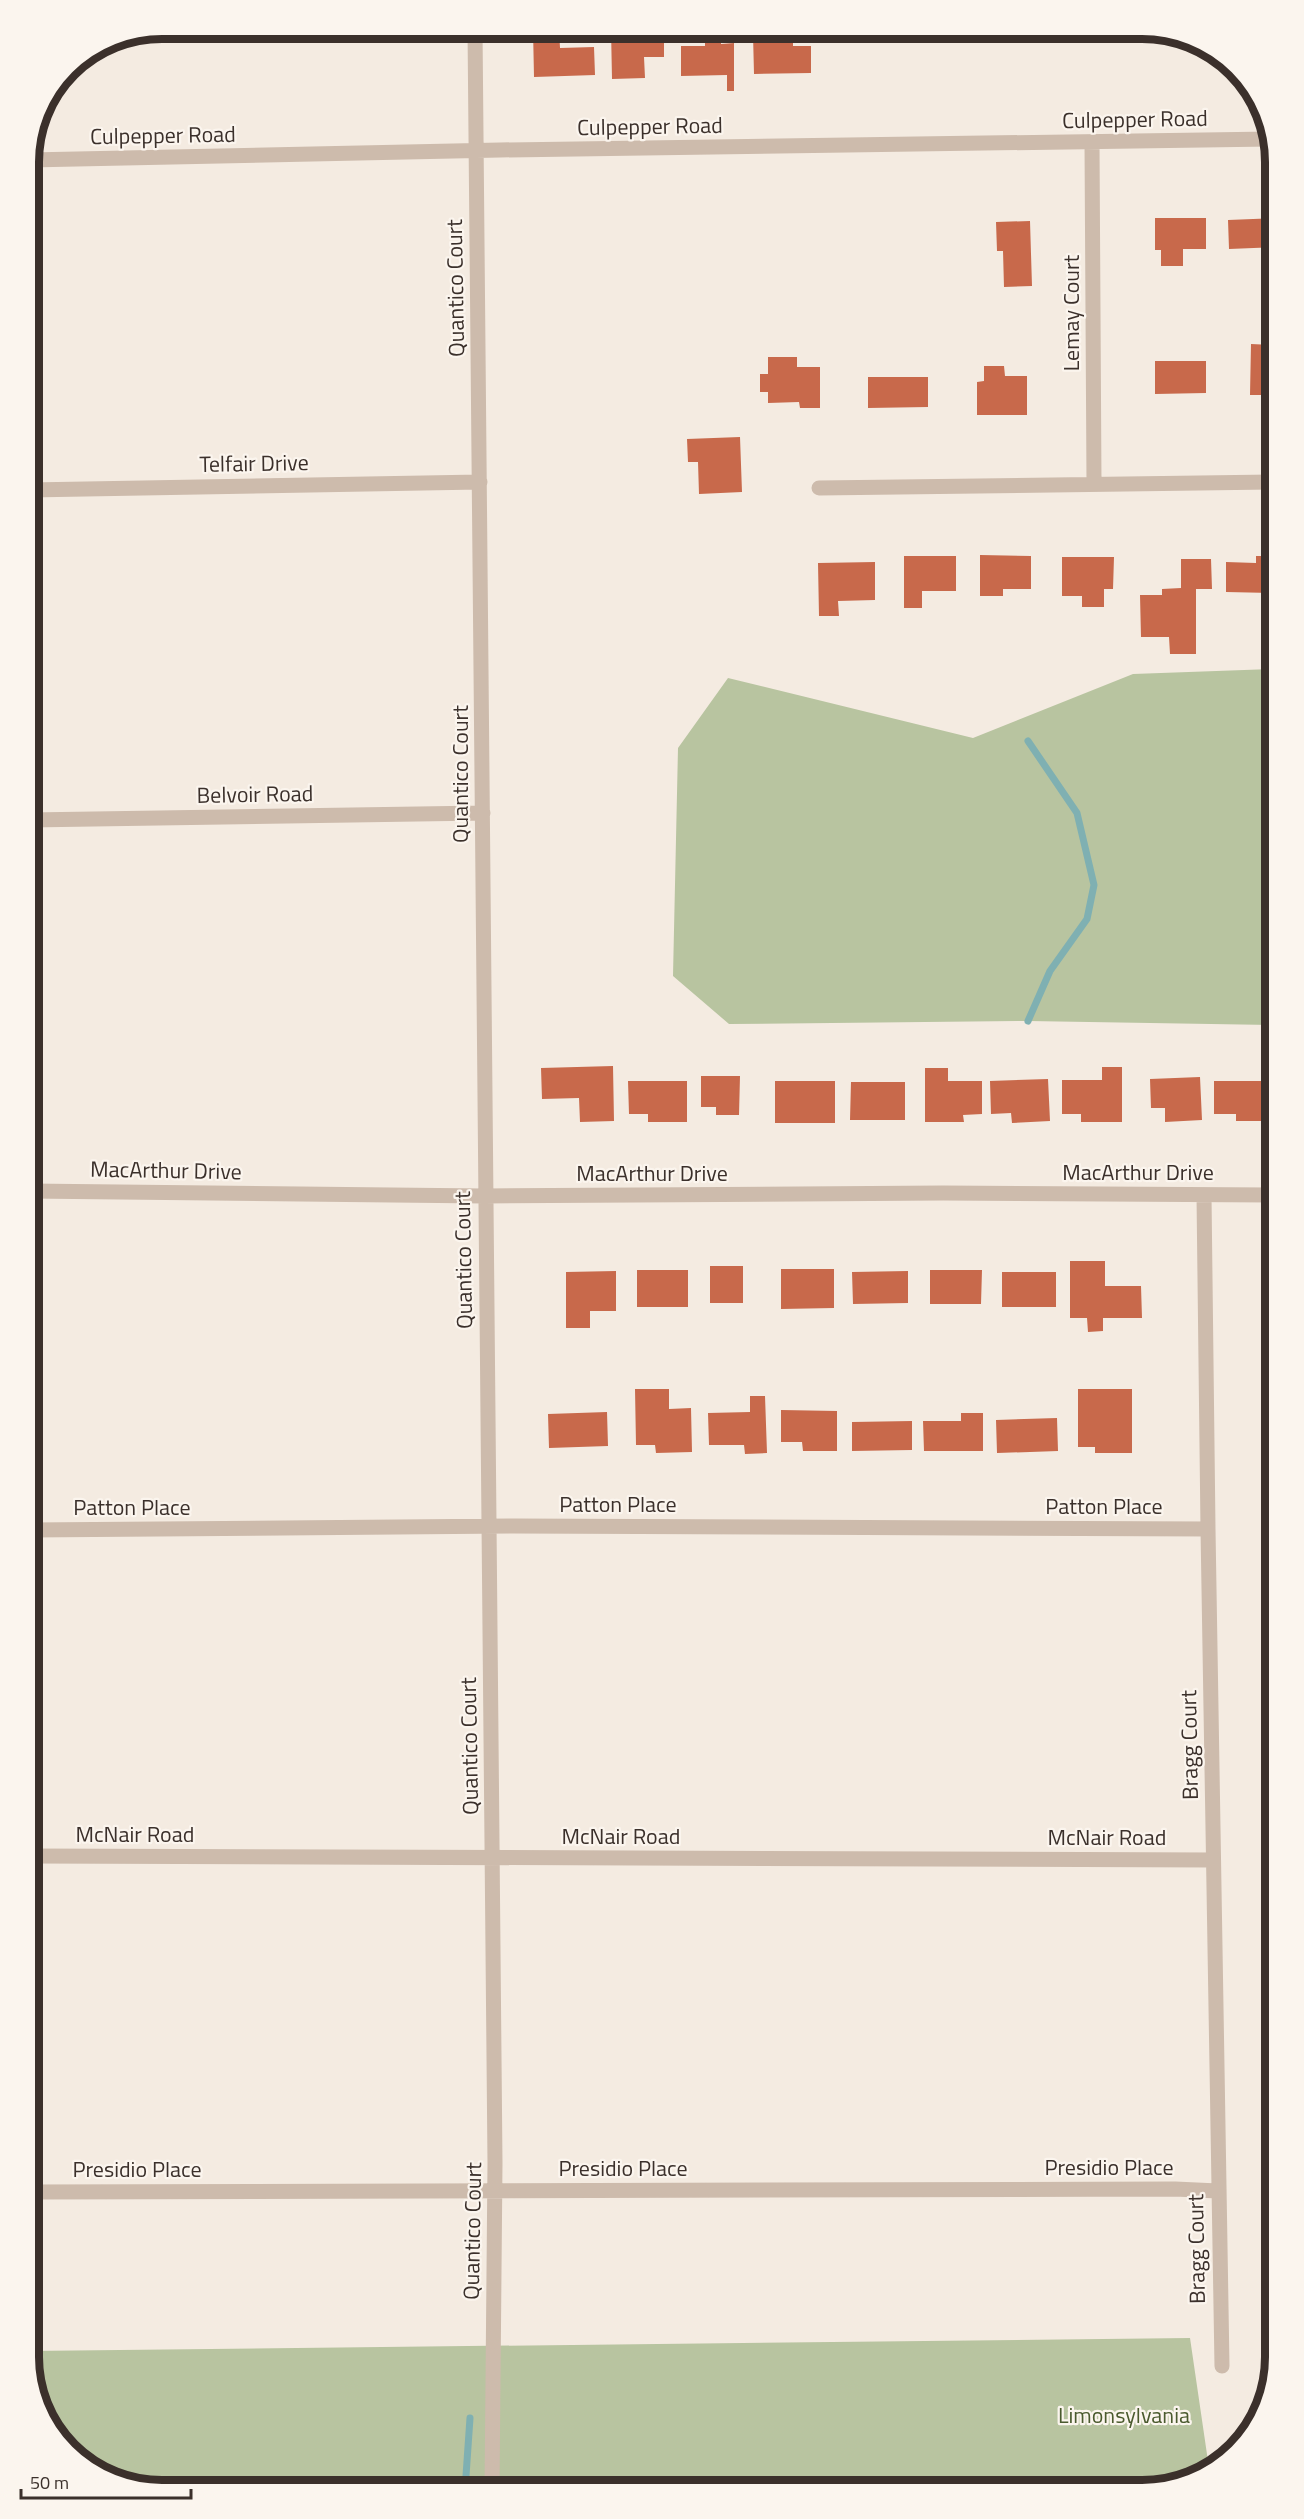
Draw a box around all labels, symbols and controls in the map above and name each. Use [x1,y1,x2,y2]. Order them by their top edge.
street label: Culpepper Road [1062,101,1208,137]
street label: Culpepper Road [577,108,723,144]
street label: Culpepper Road [90,117,236,153]
street label: Quantico Court [437,219,473,357]
street label: Lemay Court [1054,254,1088,371]
street label: Telfair Drive [199,445,309,481]
street label: Quantico Court [443,705,477,843]
street label: Belvoir Road [196,776,314,812]
street label: MacArthur Drive [90,1152,242,1188]
street label: MacArthur Drive [1062,1155,1214,1189]
street label: MacArthur Drive [576,1156,728,1190]
street label: Quantico Court [445,1191,481,1329]
street label: Patton Place [559,1487,677,1521]
street label: Patton Place [1045,1489,1163,1523]
street label: Patton Place [73,1490,191,1524]
street label: Quantico Court [451,1677,487,1815]
street label: Bragg Court [1171,1689,1207,1800]
street label: McNair Road [76,1817,194,1851]
street label: McNair Road [562,1819,680,1853]
street label: McNair Road [1048,1820,1166,1854]
street label: Presidio Place [1044,2150,1174,2184]
street label: Presidio Place [558,2151,688,2185]
street label: Presidio Place [72,2152,202,2186]
street label: Quantico Court [454,2162,490,2300]
street label: Bragg Court [1178,2193,1214,2304]
park label: Limonsylvania [1058,2398,1190,2432]
scale bar [21,2462,190,2500]
text: 50 m [30,2469,69,2496]

